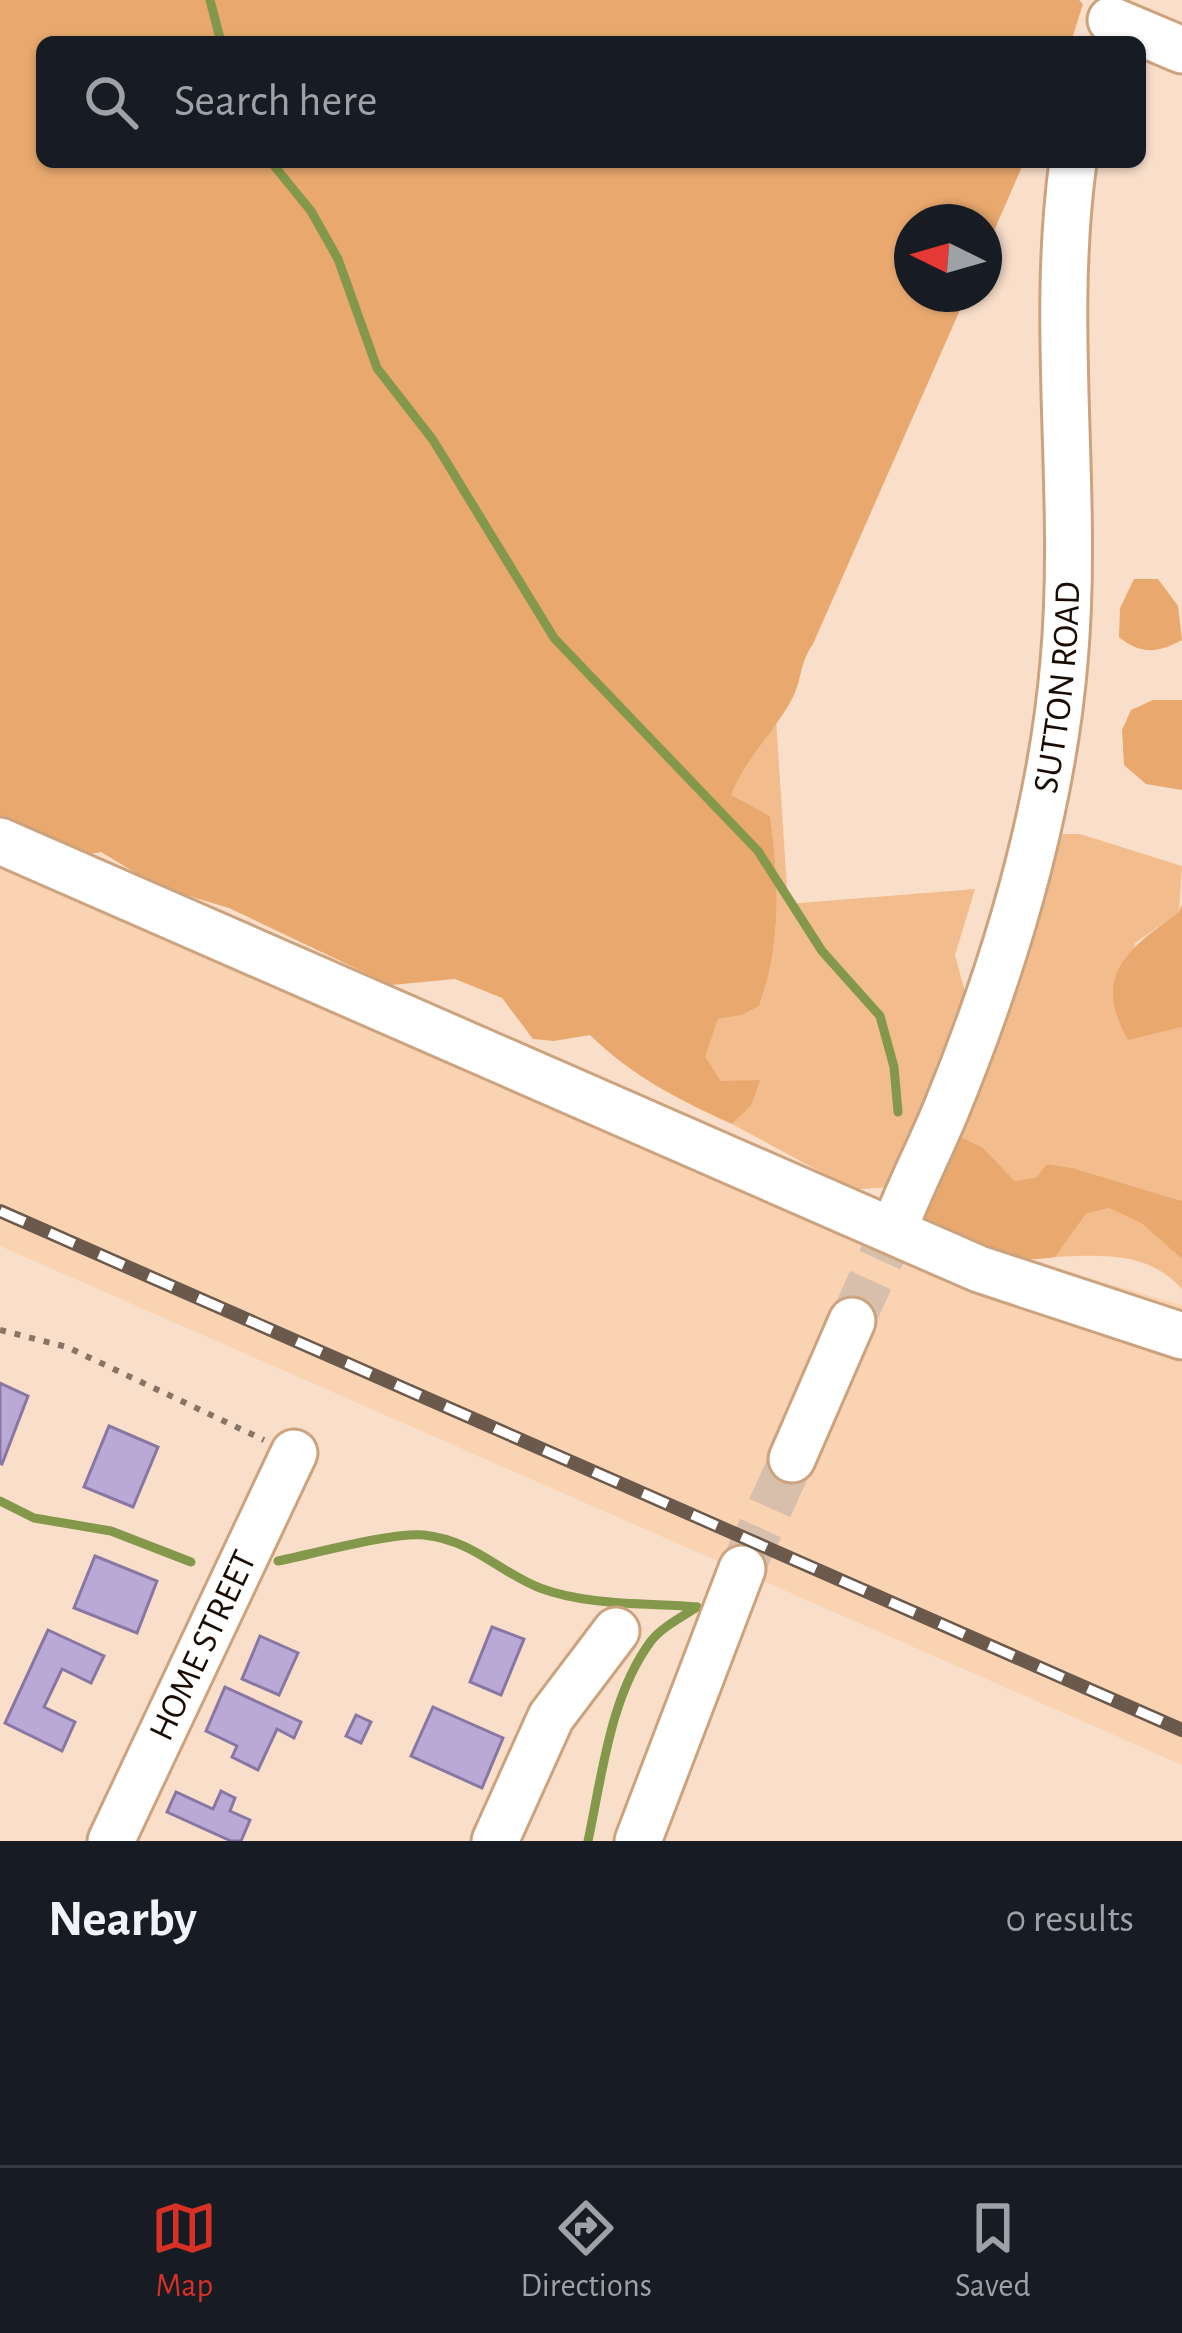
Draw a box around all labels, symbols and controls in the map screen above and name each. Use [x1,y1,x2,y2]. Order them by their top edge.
search box [36,36,1146,168]
icon: search [78,69,144,135]
text: Search here [174,79,377,124]
north arrow [894,204,1002,312]
street label: SUTTON ROAD [1027,581,1086,796]
street label: HOME STREET [143,1545,263,1746]
text: Nearby [48,1894,197,1945]
text: 0 results [1006,1900,1134,1939]
tab: Map [151,2195,217,2307]
tab: Directions [520,2195,652,2307]
tab: Saved [955,2195,1030,2307]

